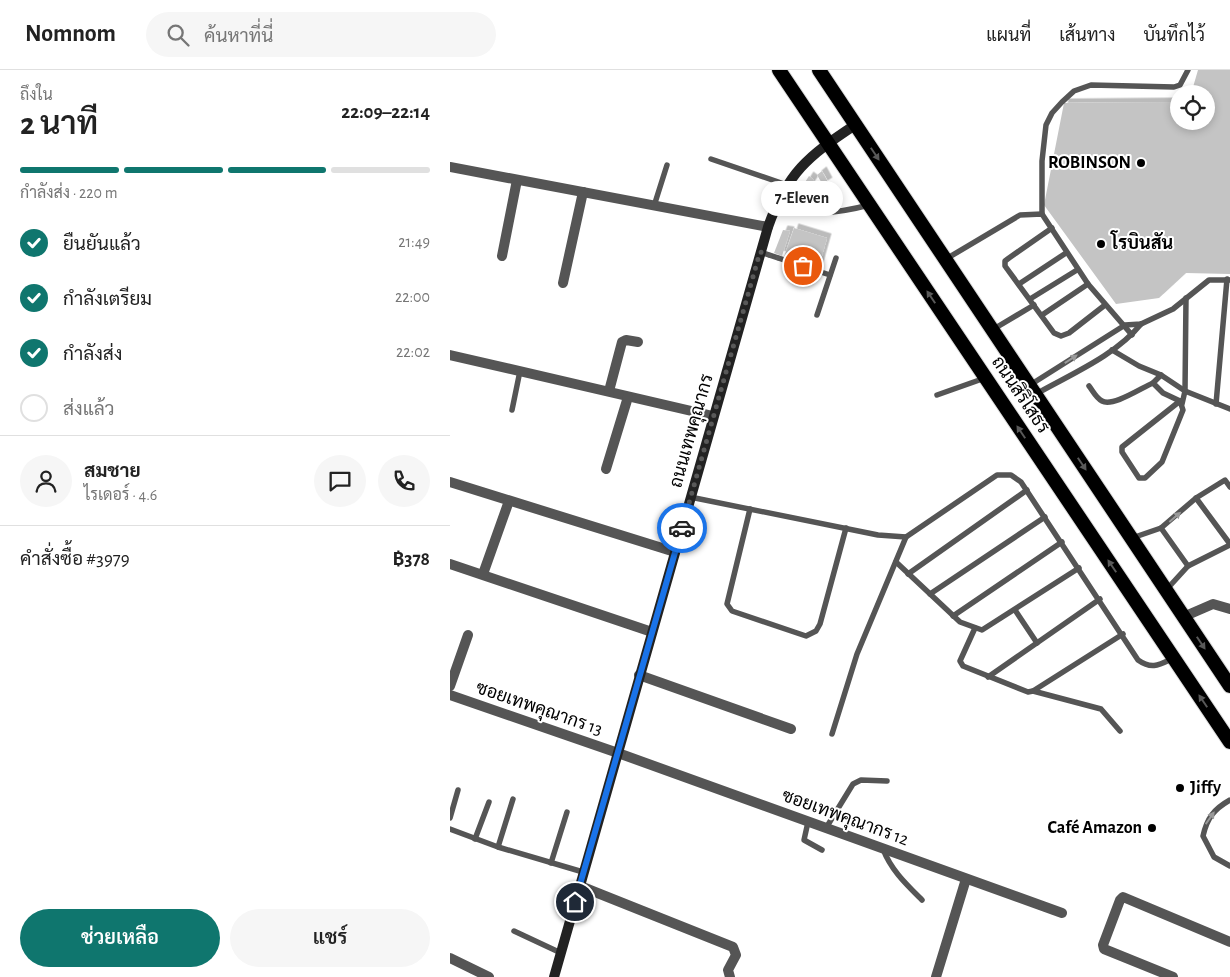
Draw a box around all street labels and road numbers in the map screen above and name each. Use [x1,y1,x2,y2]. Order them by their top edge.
street label: ถนนสิริโสธร [988,351,1056,437]
street label: ถนนเทพคุณากร [667,372,719,490]
street label: ซอยเทพคุณากร 13 [473,679,605,741]
street label: ซอยเทพคุณากร 12 [779,787,911,851]

